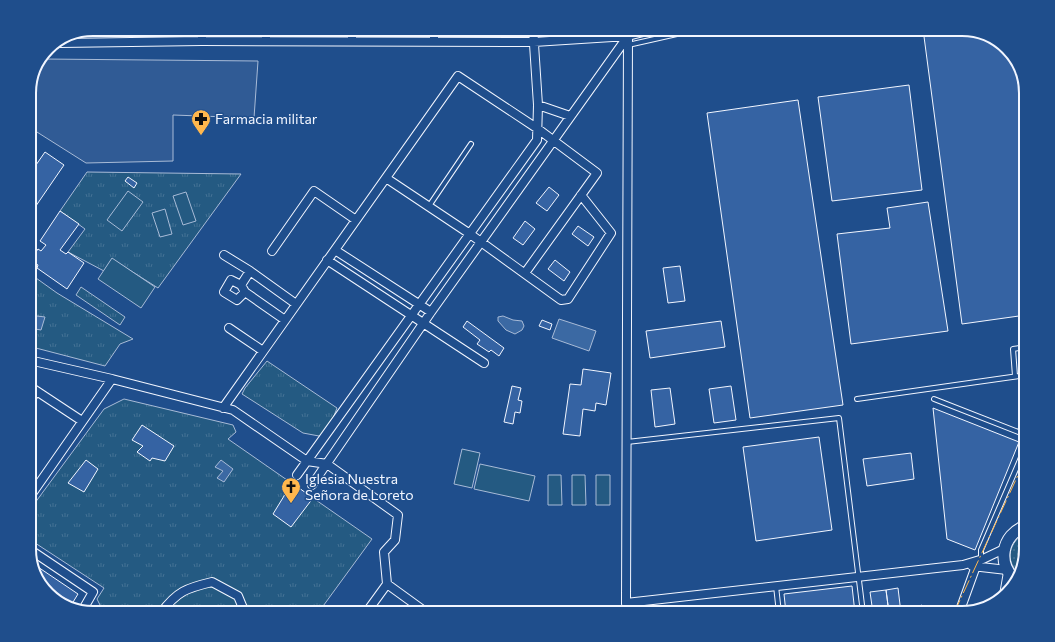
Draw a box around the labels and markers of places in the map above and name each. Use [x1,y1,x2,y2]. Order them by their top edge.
pharmacy icon: Farmacia militar [190,108,212,136]
place label: Farmacia militar [215,110,318,127]
place label: Iglesia Nuestra Señora de Loreto [305,470,414,503]
church icon: Iglesia Nuestra Señora de Loreto [280,476,302,504]

